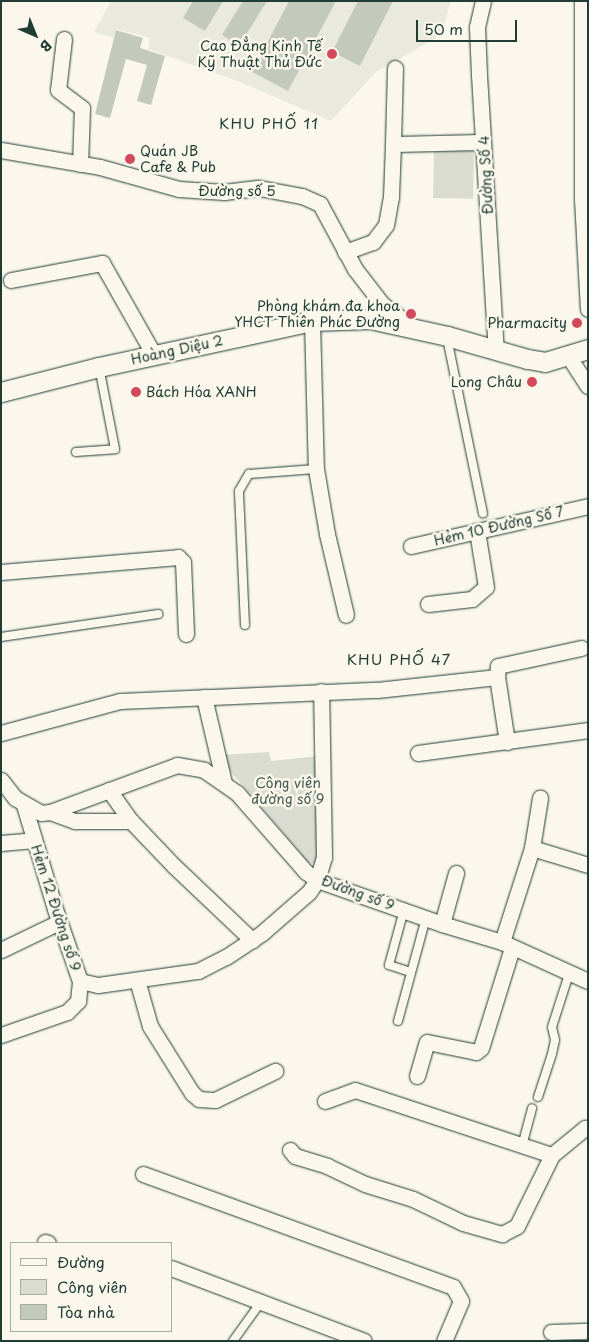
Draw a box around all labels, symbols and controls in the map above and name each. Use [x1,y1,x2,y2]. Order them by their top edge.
north arrow [10,10,60,60]
scale bar [419,10,520,42]
text: 50 m [424,17,463,40]
text: B [35,35,57,57]
place label: Cao Đẳng Kinh Tế Kỹ Thuật Thủ Đức [198,38,322,70]
marker: Cao Đẳng Kinh Tế Kỹ Thuật Thủ Đức [326,48,338,60]
district label: KHU PHỐ 11 [218,114,320,132]
street label: Đường Số 4 [476,135,496,215]
place label: Quán JB Cafe & Pub [140,143,216,176]
marker: Quán JB Cafe & Pub [124,153,136,165]
street label: Đường số 5 [199,183,275,199]
place label: Phòng khám đa khoa YHCT Thiên Phúc Đường [233,298,400,331]
marker: Phòng khám đa khoa YHCT Thiên Phúc Đường [404,307,418,321]
place label: Pharmacity [487,315,567,331]
marker: Pharmacity [571,317,583,329]
street label: Hoàng Diệu 2 [130,332,224,368]
place label: Long Châu [451,374,522,390]
marker: Long Châu [526,376,538,388]
place label: Bách Hóa XANH [146,384,256,400]
marker: Bách Hóa XANH [130,386,142,398]
street label: Hẻm 10 Đường Số 7 [432,503,566,549]
district label: KHU PHỐ 47 [346,650,452,668]
park label: Công viên đường số 9 [252,775,324,808]
street label: Hẻm 12 Đường số 9 [28,843,84,973]
street label: Đường số 9 [319,872,397,914]
legend [10,1242,172,1332]
text: Đường [57,1250,105,1273]
text: Công viên [57,1275,127,1298]
text: Tòa nhà [57,1300,114,1323]

